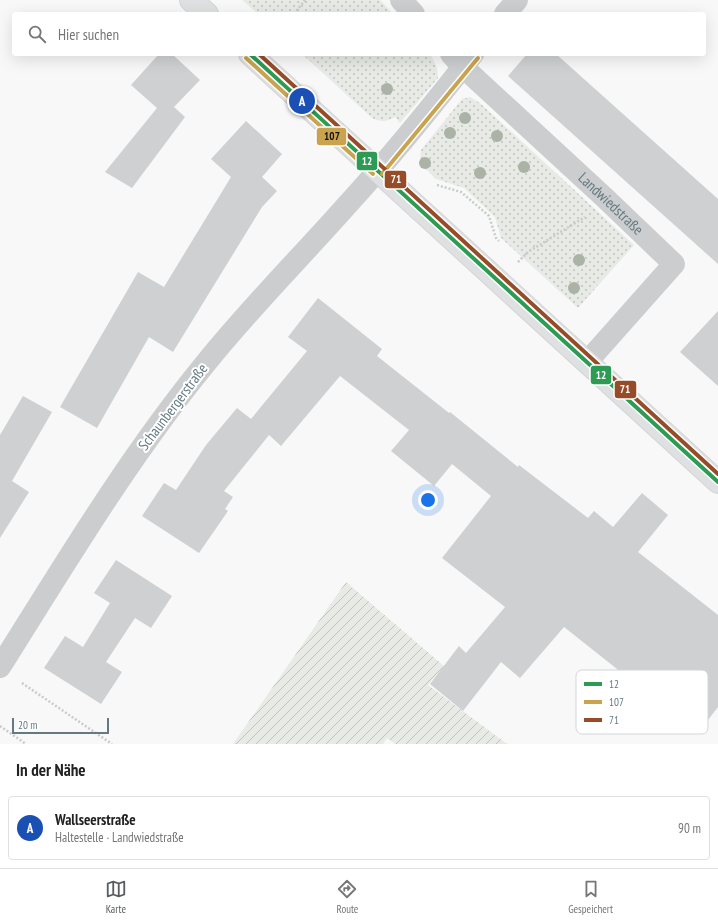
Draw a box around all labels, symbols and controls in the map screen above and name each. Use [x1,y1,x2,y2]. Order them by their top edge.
search box [12,12,706,56]
icon: search [26,23,48,45]
text: Hier suchen [58,25,119,44]
pin: A [289,86,315,116]
line badge: 107 [316,127,347,146]
text: 107 [324,129,340,143]
line badge: 12 [356,151,378,171]
text: 12 [362,154,372,168]
street label: Landwiedstraße [574,168,648,239]
line badge: 71 [384,170,407,189]
text: 71 [391,172,401,186]
street label: Schaunbergerstraße [134,359,211,454]
line badge: 12 [590,365,612,385]
text: 12 [596,368,606,382]
line badge: 71 [614,380,637,399]
text: 71 [620,382,630,396]
your location [418,490,438,510]
legend [576,670,708,734]
text: 12 [609,677,619,691]
text: 107 [609,695,624,709]
text: 71 [609,713,619,727]
scale bar [12,716,109,735]
text: 20 m [18,718,37,732]
text: In der Nähe [16,759,86,781]
text: Wallseerstraße [55,810,136,829]
text: A [27,820,33,837]
text: 90 m [678,820,701,837]
text: Haltestelle · Landwiedstraße [55,829,184,846]
tab: Karte [105,878,127,916]
tab: Route [336,878,358,916]
tab: Gespeichert [568,878,613,916]

